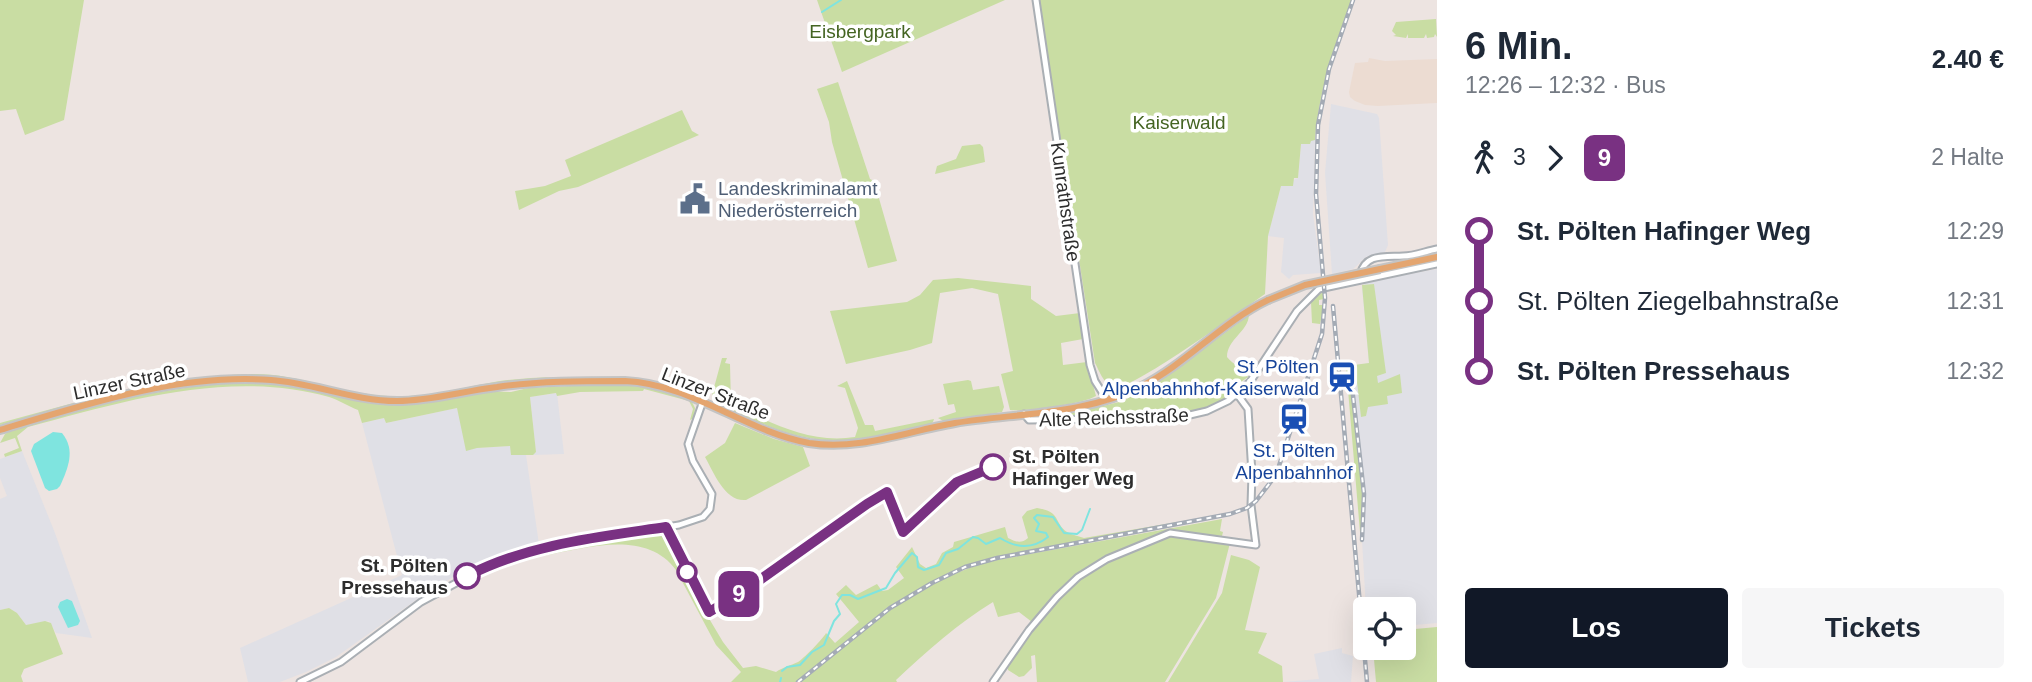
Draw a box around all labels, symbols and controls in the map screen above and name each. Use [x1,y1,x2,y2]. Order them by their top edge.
park label: Eisbergpark [809,21,911,42]
text: 6 Min. [1465,25,1573,67]
text: 2.40 € [1932,44,2004,74]
text: 12:26 – 12:32 · Bus [1465,72,1666,98]
park label: Kaiserwald [1133,112,1225,133]
icon: walk [1465,139,1503,177]
icon: forward [1536,139,1574,177]
street label: Kunrathstraße [1047,141,1084,263]
text: 3 [1513,144,1526,170]
text: 9 [1598,144,1611,171]
text: 2 Halte [1931,144,2004,170]
place label: Landeskriminalamt Niederösterreich [718,178,878,221]
public building icon: Landeskriminalamt Niederösterreich [678,182,712,216]
text: St. Pölten Hafinger Weg [1517,216,1811,246]
text: 12:29 [1946,218,2004,244]
text: St. Pölten Ziegelbahnstraße [1517,286,1839,316]
text: 12:31 [1946,288,2004,314]
place label: St. Pölten Alpenbahnhof-Kaiserwald [1102,356,1319,399]
text: St. Pölten Pressehaus [1517,356,1790,386]
text: 12:32 [1946,358,2004,384]
street label: Linzer Straße [71,359,187,404]
station icon: St. Pölten Alpenbahnhof-Kaiserwald [1325,360,1359,394]
street label: Linzer Straße [659,363,773,424]
station icon: St. Pölten Alpenbahnhof [1277,402,1311,436]
street label: Alte Reichsstraße [1039,404,1189,431]
place label: St. Pölten Alpenbahnhof [1235,440,1353,483]
place label: St. Pölten Hafinger Weg [1012,446,1134,489]
marker: St. Pölten Hafinger Weg [980,454,1006,480]
place label: St. Pölten Pressehaus [341,555,448,598]
unlabelled marker [677,562,697,582]
marker: St. Pölten Pressehaus [454,563,480,589]
line badge: 9 [716,571,762,617]
text: 9 [732,580,746,607]
button: Los [1465,588,1728,668]
button: Tickets [1742,588,2004,668]
map controls [1353,597,1416,660]
button: locate [1353,597,1416,660]

